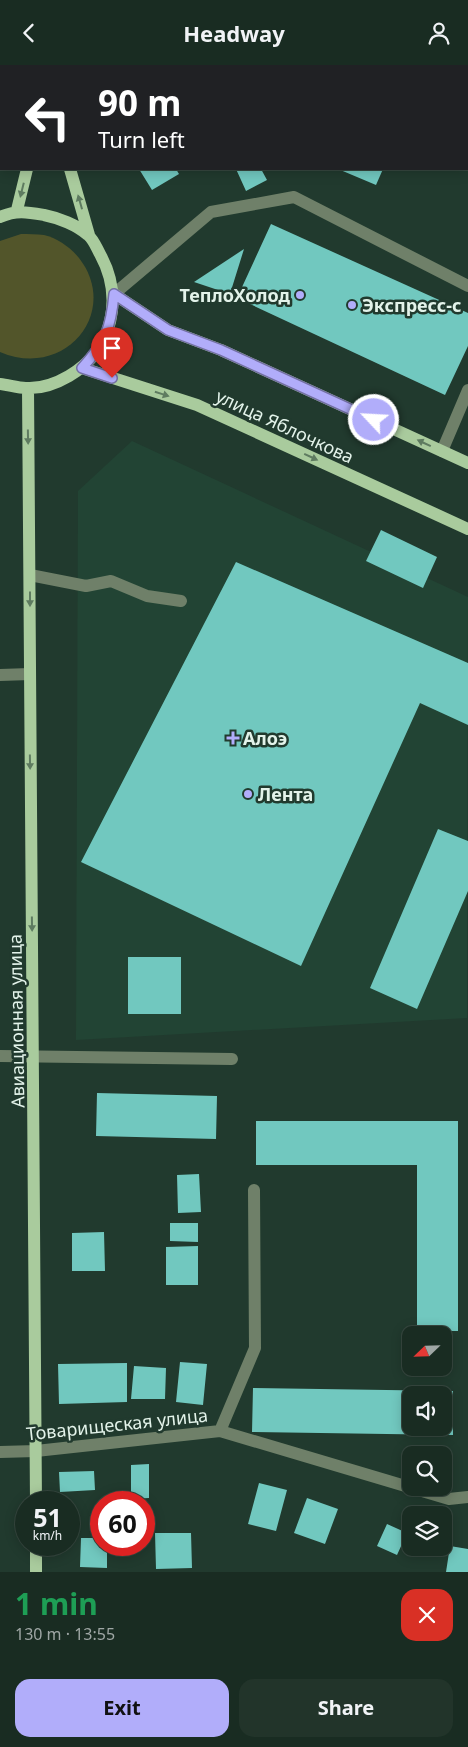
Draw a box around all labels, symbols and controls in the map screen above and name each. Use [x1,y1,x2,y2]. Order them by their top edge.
text: Headway [183,18,285,48]
icon: back [15,19,43,47]
icon: person [425,19,453,47]
text: 90 m [98,79,181,126]
icon: left [15,85,80,150]
text: Turn left [98,124,185,154]
one-way arrow [18,182,26,197]
one-way arrow [75,195,83,210]
place label: ТеплоХолод [180,283,291,307]
marker: ТеплоХолод [294,289,306,301]
place label: Экспресс-с [362,293,462,317]
marker: Экспресс-с [346,299,358,311]
pin [91,327,133,378]
icon: arrive [98,334,126,362]
street label: улица Яблочкова [212,383,358,469]
one-way arrow [155,390,170,398]
position arrow [347,393,399,445]
one-way arrow [25,429,33,445]
one-way arrow [417,438,431,446]
one-way arrow [304,454,318,462]
one-way arrow [26,592,34,608]
place label: Алоэ [243,726,287,750]
marker: Алоэ [227,732,239,744]
one-way arrow [27,754,35,770]
place label: Лента [258,782,313,806]
marker: Лента [242,788,254,800]
one-way arrow [29,917,37,933]
street label: Авиационная улица [2,934,30,1108]
north arrow [402,1326,452,1376]
map controls [402,1326,452,1556]
button: sound [402,1386,452,1436]
street label: Товарищеская улица [25,1403,209,1445]
button: search [402,1446,452,1496]
speed limit sign: 60 [90,1491,155,1556]
text: 51 [33,1500,62,1534]
button: layers [402,1506,452,1556]
text: km/h [33,1527,62,1544]
text: 1 min [15,1583,98,1624]
button: close [401,1589,453,1641]
text: 130 m · 13:55 [15,1623,115,1645]
button: Exit [15,1679,229,1737]
button: Share [239,1679,453,1737]

